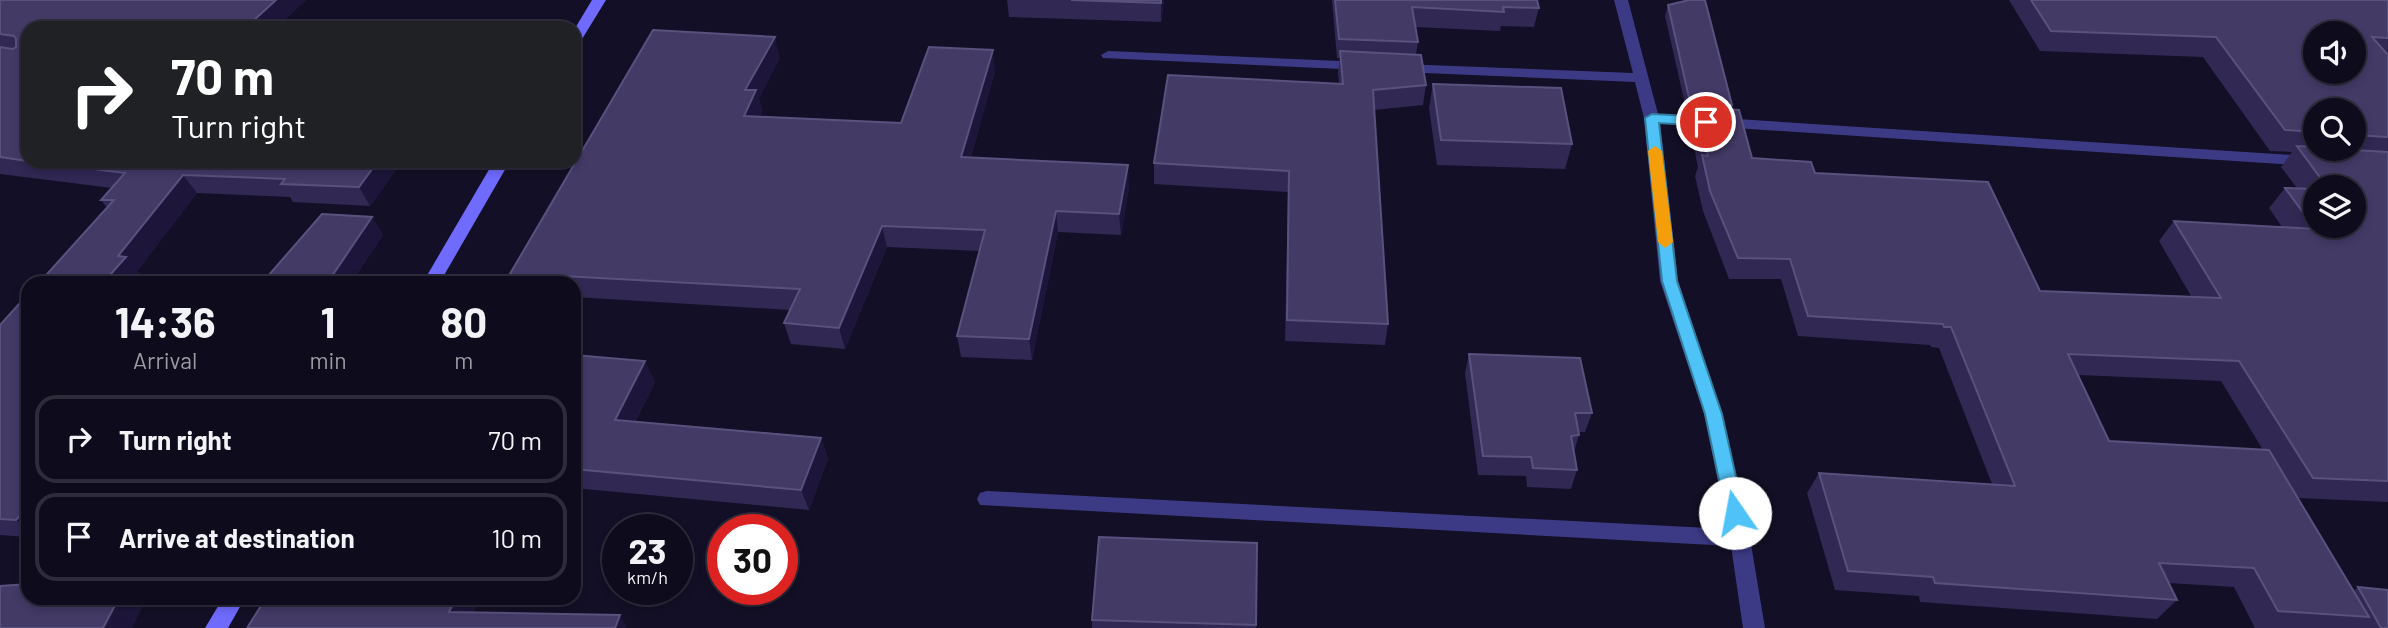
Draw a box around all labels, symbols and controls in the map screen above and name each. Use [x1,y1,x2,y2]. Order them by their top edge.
map controls [2303,21,2366,238]
button: sound [2303,21,2366,84]
text: 70 m [171,46,274,105]
icon: right [56,49,147,140]
pin [1676,92,1736,152]
button: search [2303,98,2366,161]
icon: arrive [1687,103,1725,141]
text: Turn right [171,106,306,144]
button: layers [2303,175,2366,238]
text: 14:36 [115,296,216,346]
text: 1 [321,296,335,346]
text: 80 [441,296,487,346]
text: Arrival [133,346,197,374]
text: min [309,346,347,374]
text: m [454,346,473,374]
icon: right [60,420,98,458]
text: Turn right [119,424,232,455]
text: 70 m [488,424,542,455]
position arrow [1698,476,1772,550]
speed limit sign: 30 [707,514,798,605]
icon: arrive [60,518,98,556]
text: Arrive at destination [119,522,355,553]
text: 10 m [492,522,542,553]
text: 23 [628,529,667,571]
text: km/h [627,566,668,588]

